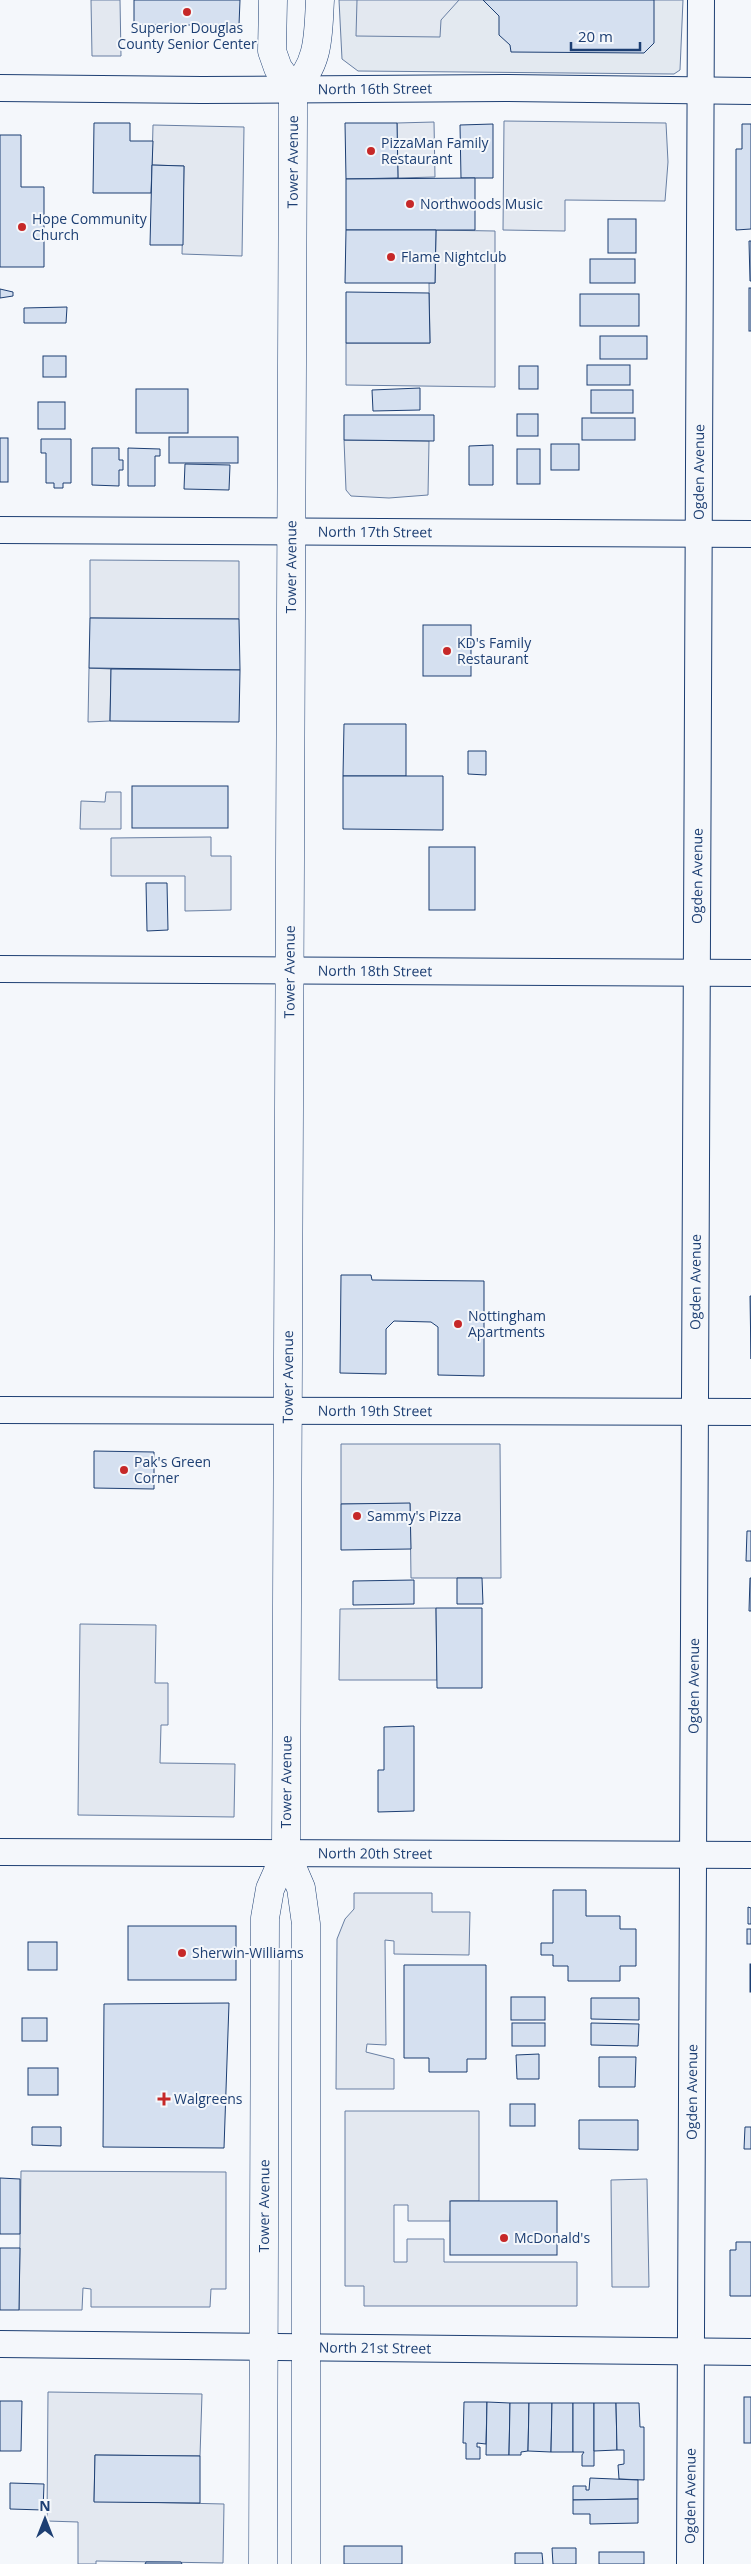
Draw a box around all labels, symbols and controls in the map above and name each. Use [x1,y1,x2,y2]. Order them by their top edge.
marker: Superior Douglas County Senior Center [181,6,193,18]
place label: Superior Douglas County Senior Center [117,18,257,53]
scale bar [571,20,640,52]
text: 20 m [578,26,613,46]
street label: North 16th Street [318,78,432,98]
street label: Tower Avenue [283,115,302,208]
place label: PizzaMan Family Restaurant [381,133,489,168]
marker: PizzaMan Family Restaurant [365,145,377,157]
place label: Northwoods Music [420,194,543,213]
marker: Northwoods Music [404,198,416,210]
place label: Hope Community Church [32,209,148,244]
marker: Hope Community Church [16,221,28,233]
place label: Flame Nightclub [401,247,507,266]
marker: Flame Nightclub [385,251,397,263]
street label: Ogden Avenue [689,424,708,520]
street label: Tower Avenue [281,520,300,613]
street label: North 17th Street [318,522,432,541]
place label: KD's Family Restaurant [457,633,532,668]
marker: KD's Family Restaurant [441,645,453,657]
street label: Ogden Avenue [687,828,706,924]
street label: Tower Avenue [279,925,299,1018]
street label: North 18th Street [318,961,432,980]
street label: Ogden Avenue [685,1234,705,1330]
place label: Nottingham Apartments [468,1306,546,1341]
marker: Nottingham Apartments [452,1318,464,1330]
street label: Tower Avenue [278,1330,297,1423]
street label: North 19th Street [318,1401,432,1420]
place label: Pak's Green Corner [134,1452,211,1487]
marker: Pak's Green Corner [118,1464,130,1476]
place label: Sammy's Pizza [367,1506,462,1525]
marker: Sammy's Pizza [351,1510,363,1522]
street label: Ogden Avenue [684,1638,703,1734]
street label: Tower Avenue [276,1735,295,1828]
street label: North 20th Street [318,1843,432,1863]
place label: Sherwin-Williams [192,1943,304,1962]
marker: Sherwin-Williams [176,1947,188,1959]
street label: Ogden Avenue [682,2044,701,2140]
place label: Walgreens [174,2089,243,2108]
marker: Walgreens [158,2093,170,2105]
street label: Tower Avenue [254,2159,273,2253]
place label: McDonald's [514,2228,590,2247]
marker: McDonald's [498,2232,510,2244]
street label: North 21st Street [319,2337,431,2358]
street label: Ogden Avenue [680,2448,699,2544]
north arrow [20,2494,70,2544]
text: N [39,2496,51,2515]

